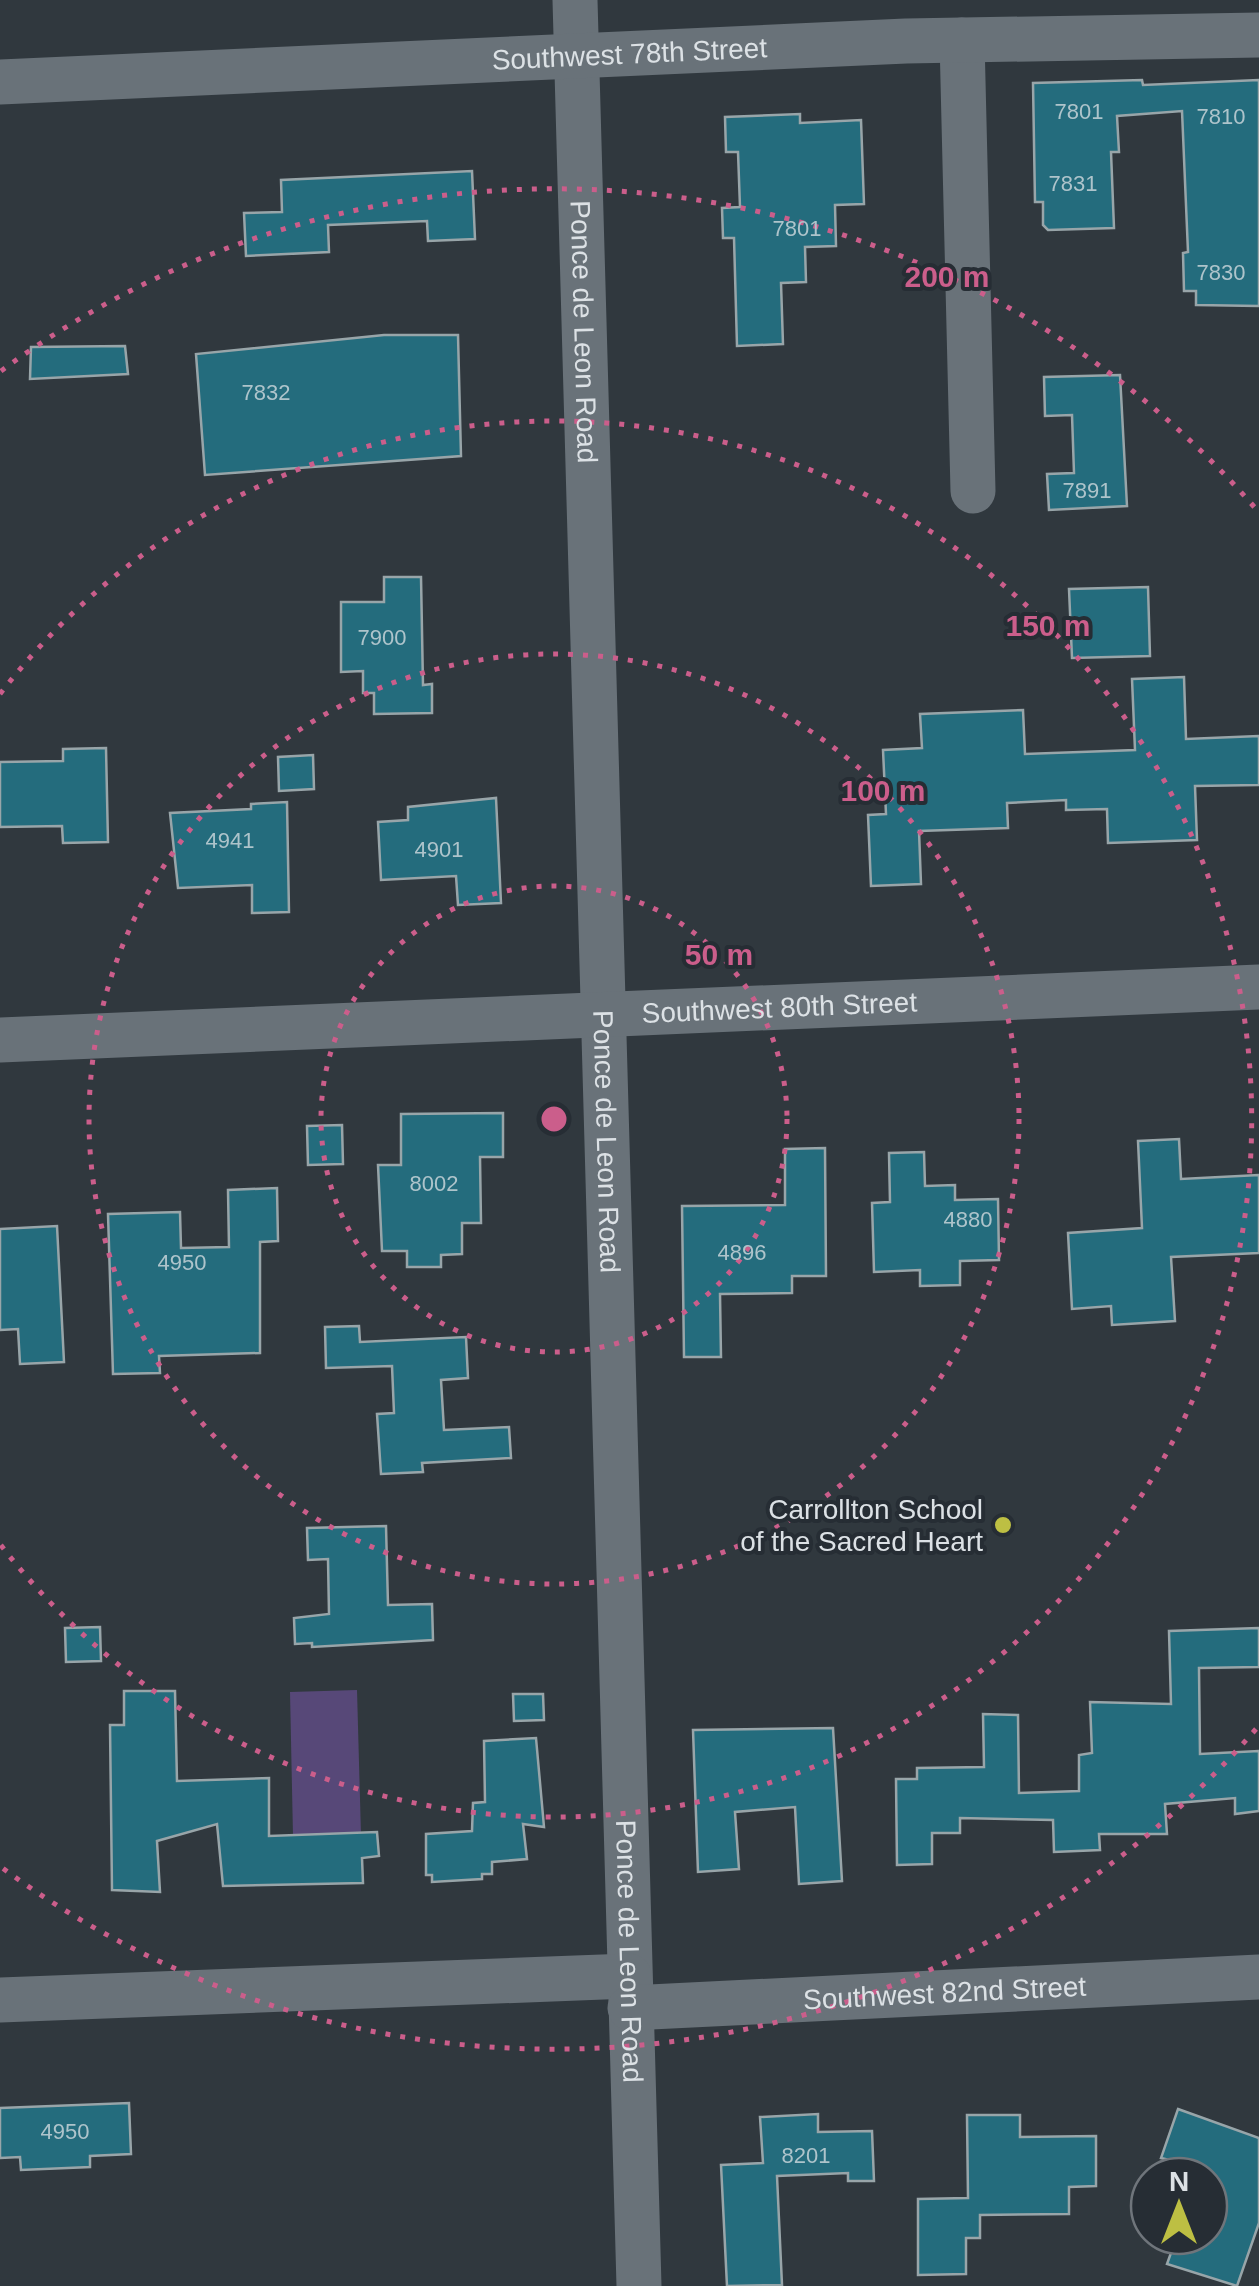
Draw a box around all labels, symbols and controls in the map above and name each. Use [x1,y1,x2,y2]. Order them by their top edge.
street label: Southwest 78th Street [491,32,768,76]
house number: 7801 [1055,99,1103,124]
house number: 7810 [1197,104,1245,129]
house number: 7831 [1049,171,1097,196]
street label: Ponce de Leon Road [565,200,603,464]
house number: 7801 [773,216,821,241]
text: 200 m [904,260,990,293]
house number: 7830 [1197,260,1245,285]
house number: 7832 [242,380,290,405]
house number: 7891 [1063,478,1111,503]
text: 150 m [1005,609,1091,642]
house number: 7900 [358,625,406,650]
text: 100 m [840,774,926,807]
house number: 4941 [206,828,254,853]
house number: 4901 [415,837,463,862]
text: 50 m [685,938,753,971]
street label: Southwest 80th Street [641,986,918,1029]
street label: Ponce de Leon Road [587,1010,626,1274]
centre of rings [536,1101,572,1137]
house number: 8002 [410,1171,458,1196]
house number: 4880 [944,1207,992,1232]
house number: 4896 [718,1240,766,1265]
house number: 4950 [158,1250,206,1275]
place label: Carrollton School of the Sacred Heart [740,1494,983,1557]
marker: Carrollton School of the Sacred Heart [992,1514,1014,1536]
street label: Ponce de Leon Road [610,1819,648,2083]
street label: Southwest 82nd Street [802,1971,1087,2015]
house number: 4950 [41,2119,89,2144]
house number: 8201 [782,2143,830,2168]
north arrow [1129,2156,1229,2256]
text: N [1169,2166,1189,2197]

